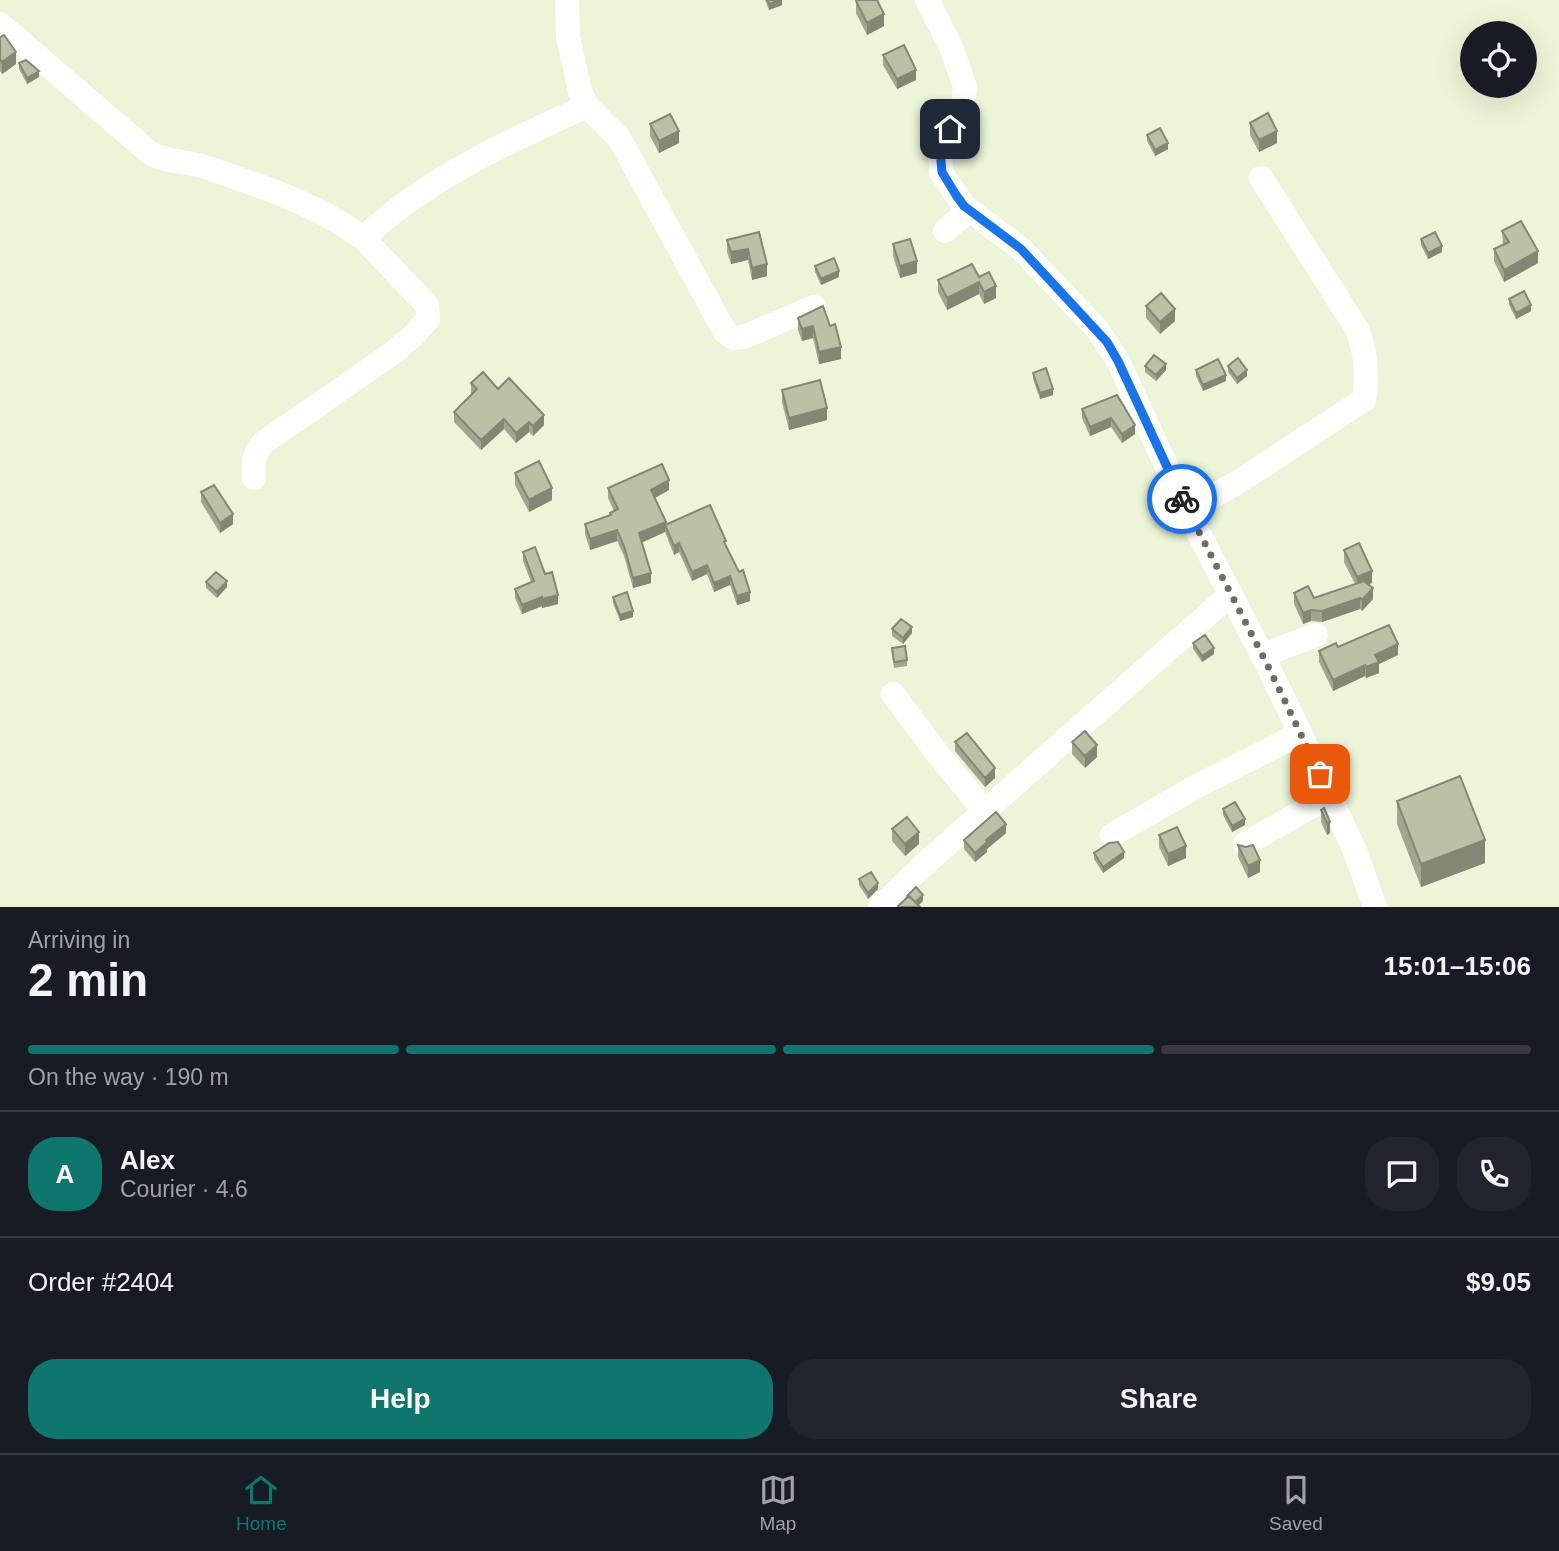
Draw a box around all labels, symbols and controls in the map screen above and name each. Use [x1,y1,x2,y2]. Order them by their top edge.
map controls [1460,21,1537,98]
button: locate [1460,21,1537,98]
pin [920,99,980,159]
icon: home [931,110,969,148]
courier [1147,464,1217,534]
icon: bike [1163,480,1201,518]
pin [1290,744,1350,804]
icon: bag [1301,755,1339,793]
text: Arriving in [28,927,130,953]
text: 15:01–15:06 [1384,951,1531,981]
text: 2 min [28,954,148,1006]
text: On the way · 190 m [28,1064,229,1090]
button: chat [1365,1137,1439,1211]
button: phone [1457,1137,1531,1211]
text: Alex [120,1145,175,1175]
text: A [56,1159,74,1189]
text: Courier · 4.6 [120,1176,248,1202]
text: Order #2404 [28,1267,174,1297]
text: $9.05 [1466,1267,1531,1297]
button: Help [28,1359,773,1439]
button: Share [787,1359,1531,1439]
tab: Home [236,1471,287,1535]
tab: Map [759,1471,797,1535]
tab: Saved [1269,1471,1323,1535]

